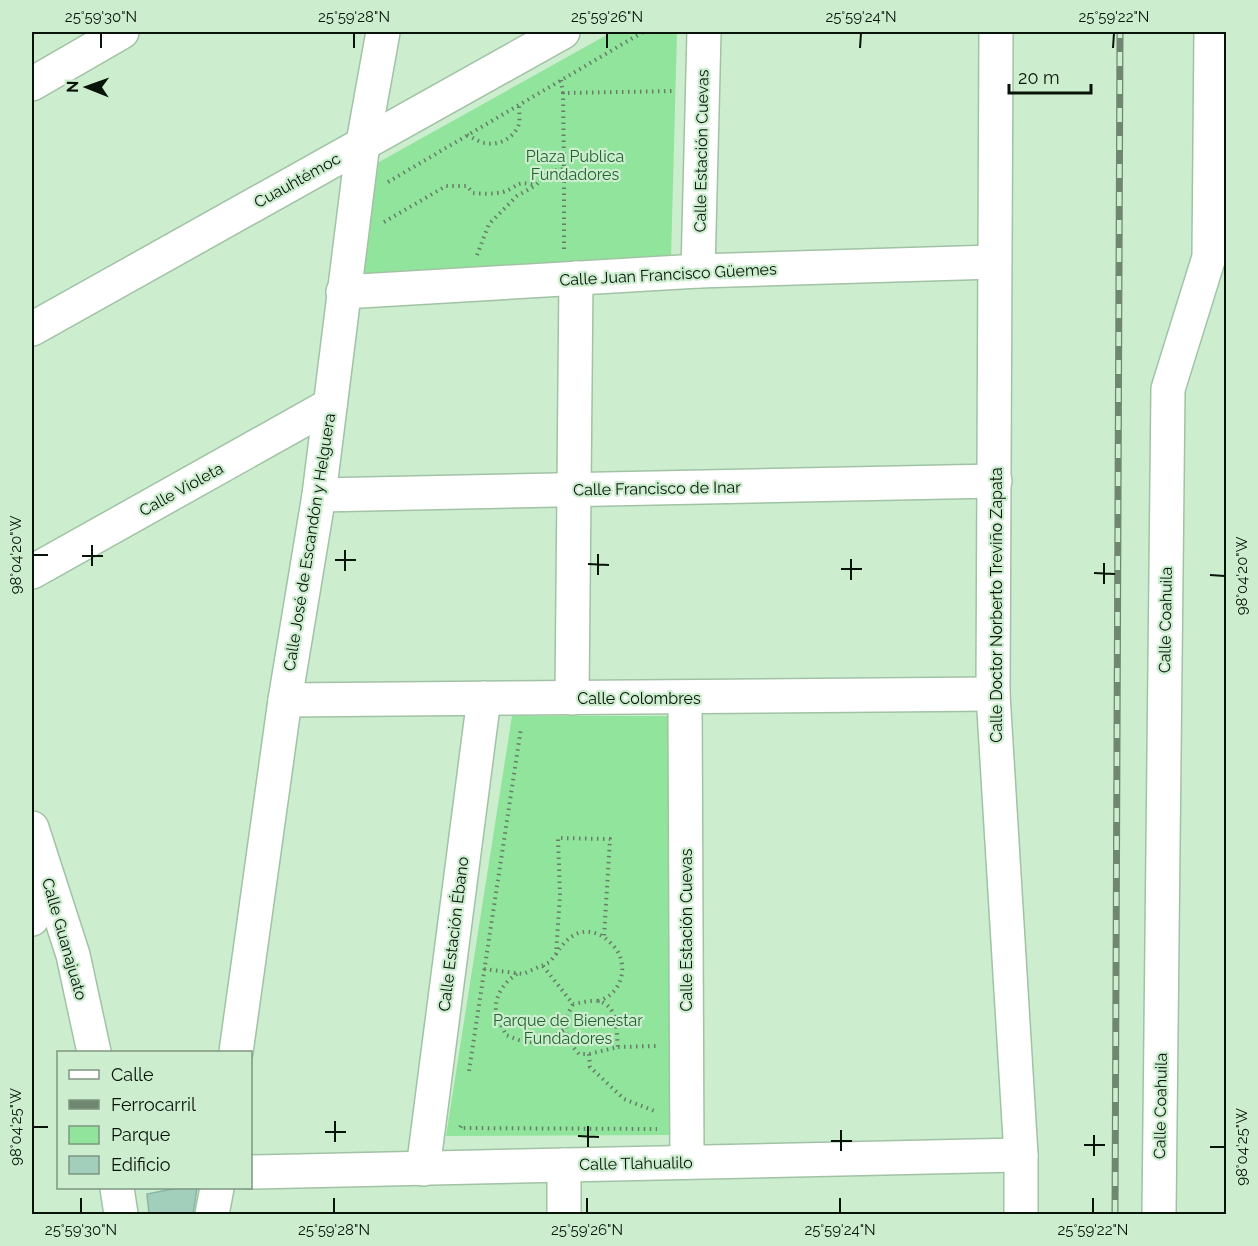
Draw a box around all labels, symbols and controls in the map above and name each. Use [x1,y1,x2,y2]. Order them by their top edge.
text: 25°59'30"N [65,8,137,26]
text: 25°59'28"N [318,8,390,26]
text: 25°59'26"N [571,8,643,26]
text: 25°59'24"N [825,8,897,26]
text: 25°59'22"N [1079,8,1149,26]
north arrow [57,57,117,117]
scale bar [1009,57,1092,95]
text: 20 m [1018,67,1060,88]
street label: Calle Estación Cuevas [691,69,712,233]
text: N [63,80,82,93]
park label: Plaza Publica Fundadores [526,147,624,184]
street label: Cuauhtémoc [251,149,344,212]
street label: Calle Juan Francisco Güemes [559,259,777,290]
street label: Calle José de Escandón y Helguera [280,412,339,672]
street label: Calle Violeta [136,459,226,520]
street label: Calle Doctor Norberto Treviño Zapata [987,467,1006,743]
street label: Calle Francisco de Inar [573,478,741,499]
text: 98°04'20"W [7,515,25,594]
text: 98°04'20"W [1233,536,1251,615]
street label: Calle Coahuila [1155,567,1176,673]
street label: Calle Colombres [577,689,701,708]
street label: Calle Estación Cuevas [677,848,696,1012]
street label: Calle Estación Ébano [434,855,472,1013]
street label: Calle Guanajuato [38,876,91,1002]
park label: Parque de Bienestar Fundadores [493,1011,643,1048]
legend [57,1051,252,1189]
street label: Calle Coahuila [1150,1053,1171,1159]
text: Calle [111,1064,154,1085]
text: 98°04'25"W [7,1088,25,1166]
text: Ferrocarril [111,1094,196,1115]
text: 98°04'25"W [1233,1108,1251,1186]
text: Parque [111,1124,171,1145]
street label: Calle Tlahualilo [579,1153,693,1174]
text: Edificio [111,1154,171,1175]
text: 25°59'30"N [45,1221,117,1239]
text: 25°59'28"N [298,1221,370,1239]
text: 25°59'26"N [551,1221,623,1239]
text: 25°59'24"N [804,1221,876,1239]
text: 25°59'22"N [1058,1221,1128,1239]

